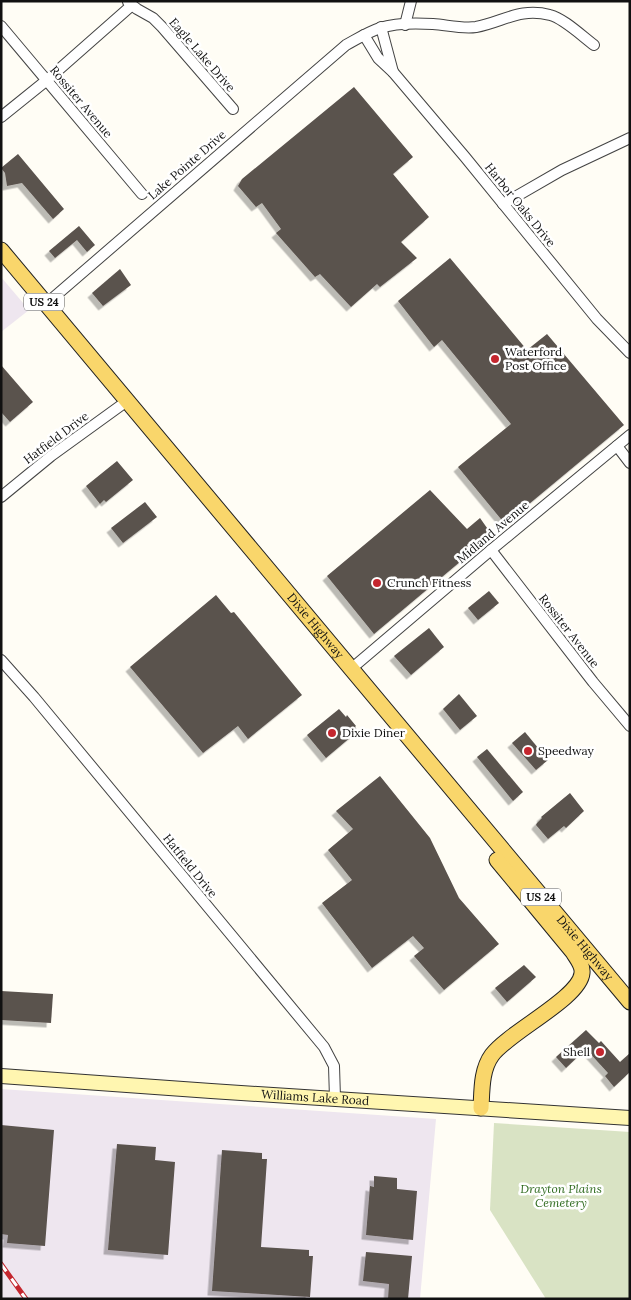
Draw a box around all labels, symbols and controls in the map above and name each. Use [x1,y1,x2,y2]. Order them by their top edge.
street label: Eagle Lake Drive [166,15,239,95]
street label: Rossiter Avenue [47,63,116,141]
street label: Lake Pointe Drive [145,126,229,203]
street label: Harbor Oaks Drive [482,160,559,250]
road number: US 24 [24,294,64,310]
place label: Waterford Post Office [505,344,567,373]
marker: Waterford Post Office [489,353,501,365]
street label: Hatfield Drive [20,408,92,467]
street label: Midland Avenue [454,497,532,566]
place label: Crunch Fitness [387,575,472,590]
marker: Crunch Fitness [371,577,383,589]
street label: Dixie Highway [284,590,348,662]
street label: Rossiter Avenue [536,591,603,671]
place label: Dixie Diner [342,725,406,740]
marker: Dixie Diner [326,727,338,739]
place label: Speedway [538,743,594,758]
marker: Speedway [522,745,534,757]
street label: Hatfield Drive [160,831,221,901]
road number: US 24 [521,889,561,906]
street label: Dixie Highway [554,912,617,984]
place label: Shell [563,1044,590,1059]
marker: Shell [594,1046,606,1058]
street label: Williams Lake Road [261,1086,370,1108]
park label: Drayton Plains Cemetery [520,1181,602,1210]

